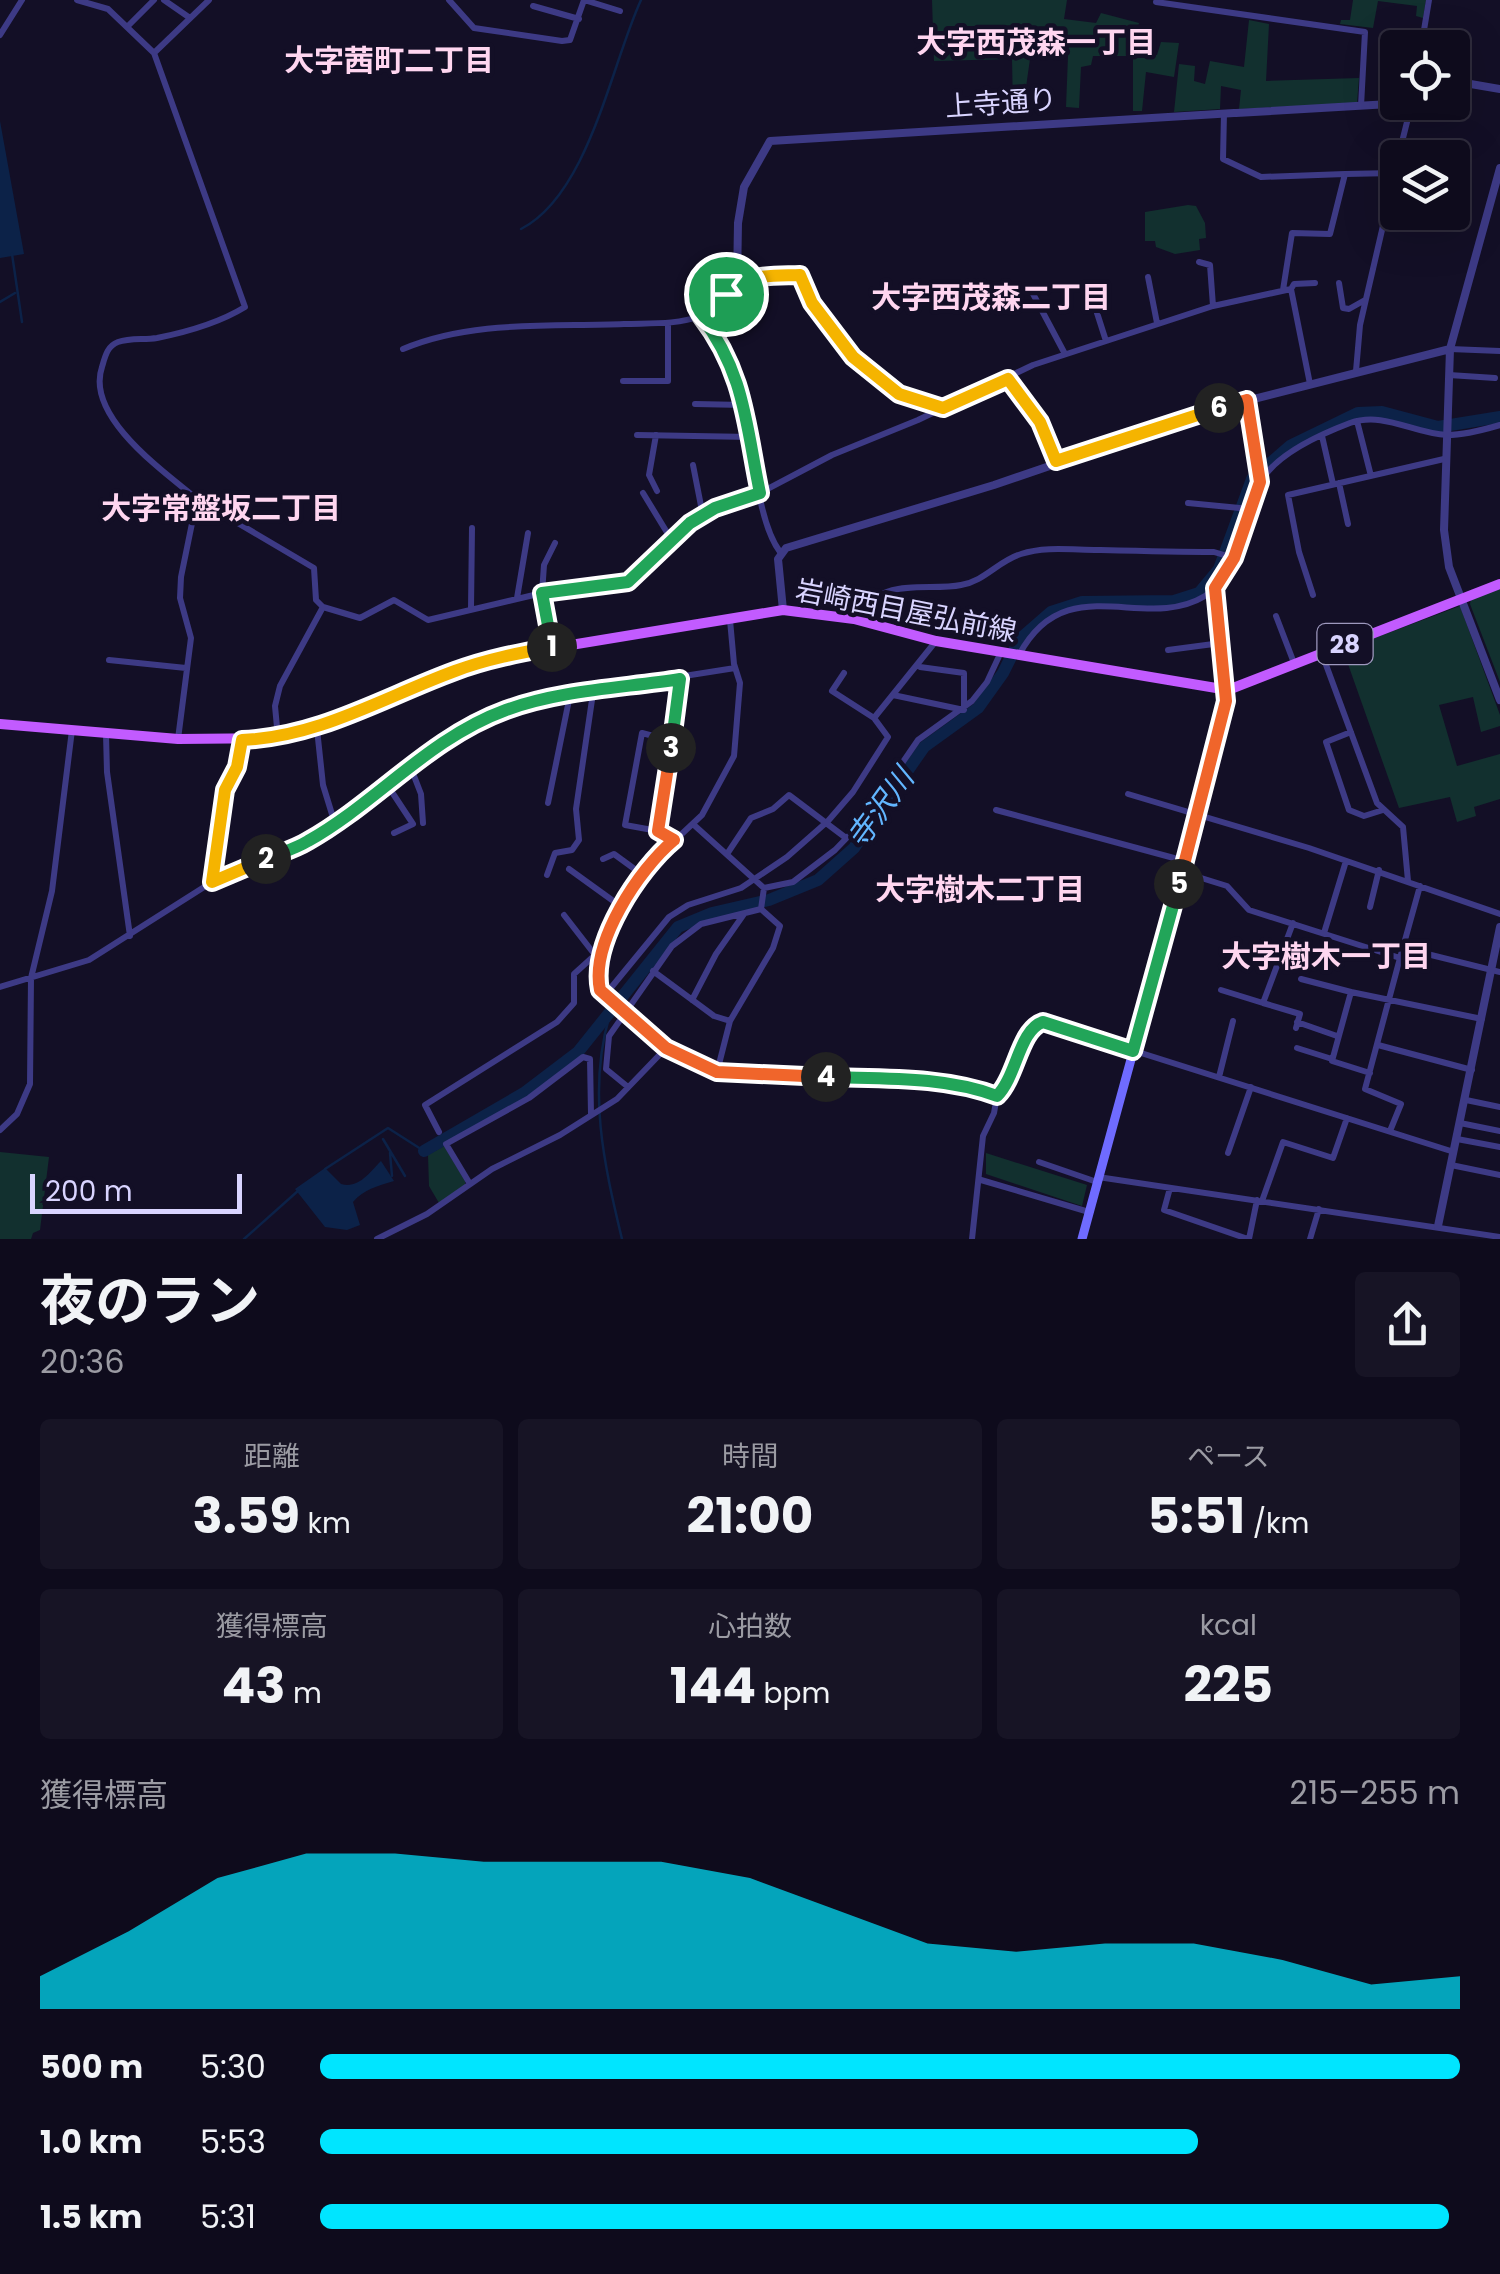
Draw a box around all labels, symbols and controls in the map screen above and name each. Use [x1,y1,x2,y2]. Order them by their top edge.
district label: 大字西茂森一丁目 [916,21,1156,64]
map controls [1380,30,1470,230]
button: locate [1380,30,1470,120]
district label: 大字茜町二丁目 [284,39,494,82]
street label: 上寺通り [944,80,1058,126]
button: layers [1380,140,1470,230]
pin [684,252,769,337]
icon: arrive [699,267,754,322]
district label: 大字西茂森二丁目 [871,276,1111,319]
pin: 6 [1194,383,1244,433]
text: 6 [1210,388,1228,427]
district label: 大字常盤坂二丁目 [101,487,341,530]
street label: 岩崎西目屋弘前線 [792,570,1020,652]
pin: 1 [527,622,577,672]
road number: 28 [1318,624,1372,664]
text: 1 [547,627,557,666]
pin: 3 [646,723,696,773]
text: 3 [663,728,679,767]
water label: 寺沢川 [836,757,926,857]
pin: 2 [241,834,291,884]
text: 2 [258,839,274,878]
pin: 5 [1154,859,1204,909]
text: 5 [1170,864,1188,903]
district label: 大字樹木二丁目 [875,868,1085,911]
district label: 大字樹木一丁目 [1221,935,1431,978]
pin: 4 [801,1052,851,1102]
text: 4 [817,1057,835,1096]
scale bar [30,1169,242,1214]
text: 200 m [45,1172,133,1211]
text: 夜のラン [40,1262,260,1339]
button: share [1355,1272,1460,1377]
text: 20:36 [40,1339,124,1384]
text: 距離 [244,1437,300,1476]
text: 時間 [722,1437,778,1476]
text: ペース [1187,1437,1270,1476]
text: 3.59 [192,1480,300,1551]
text: 21:00 [687,1480,813,1551]
text: 5:51 [1147,1480,1245,1551]
text: km [300,1504,351,1543]
text: /km [1245,1504,1309,1543]
text: kcal [1200,1606,1257,1645]
text: 獲得標高 [216,1607,328,1646]
text: 心拍数 [708,1607,792,1646]
text: 225 [1184,1649,1273,1720]
text: 43 [221,1650,286,1721]
text: 144 [670,1650,756,1721]
text: m [286,1674,322,1713]
text: bpm [756,1674,830,1713]
text: 215–255 m [1290,1770,1460,1815]
text: 獲得標高 [40,1772,168,1817]
text: 500 m [40,2044,143,2089]
text: 5:30 [200,2044,266,2089]
text: 1.0 km [40,2119,142,2164]
text: 5:53 [200,2119,266,2164]
text: 1.5 km [40,2194,142,2239]
text: 5:31 [200,2194,256,2239]

